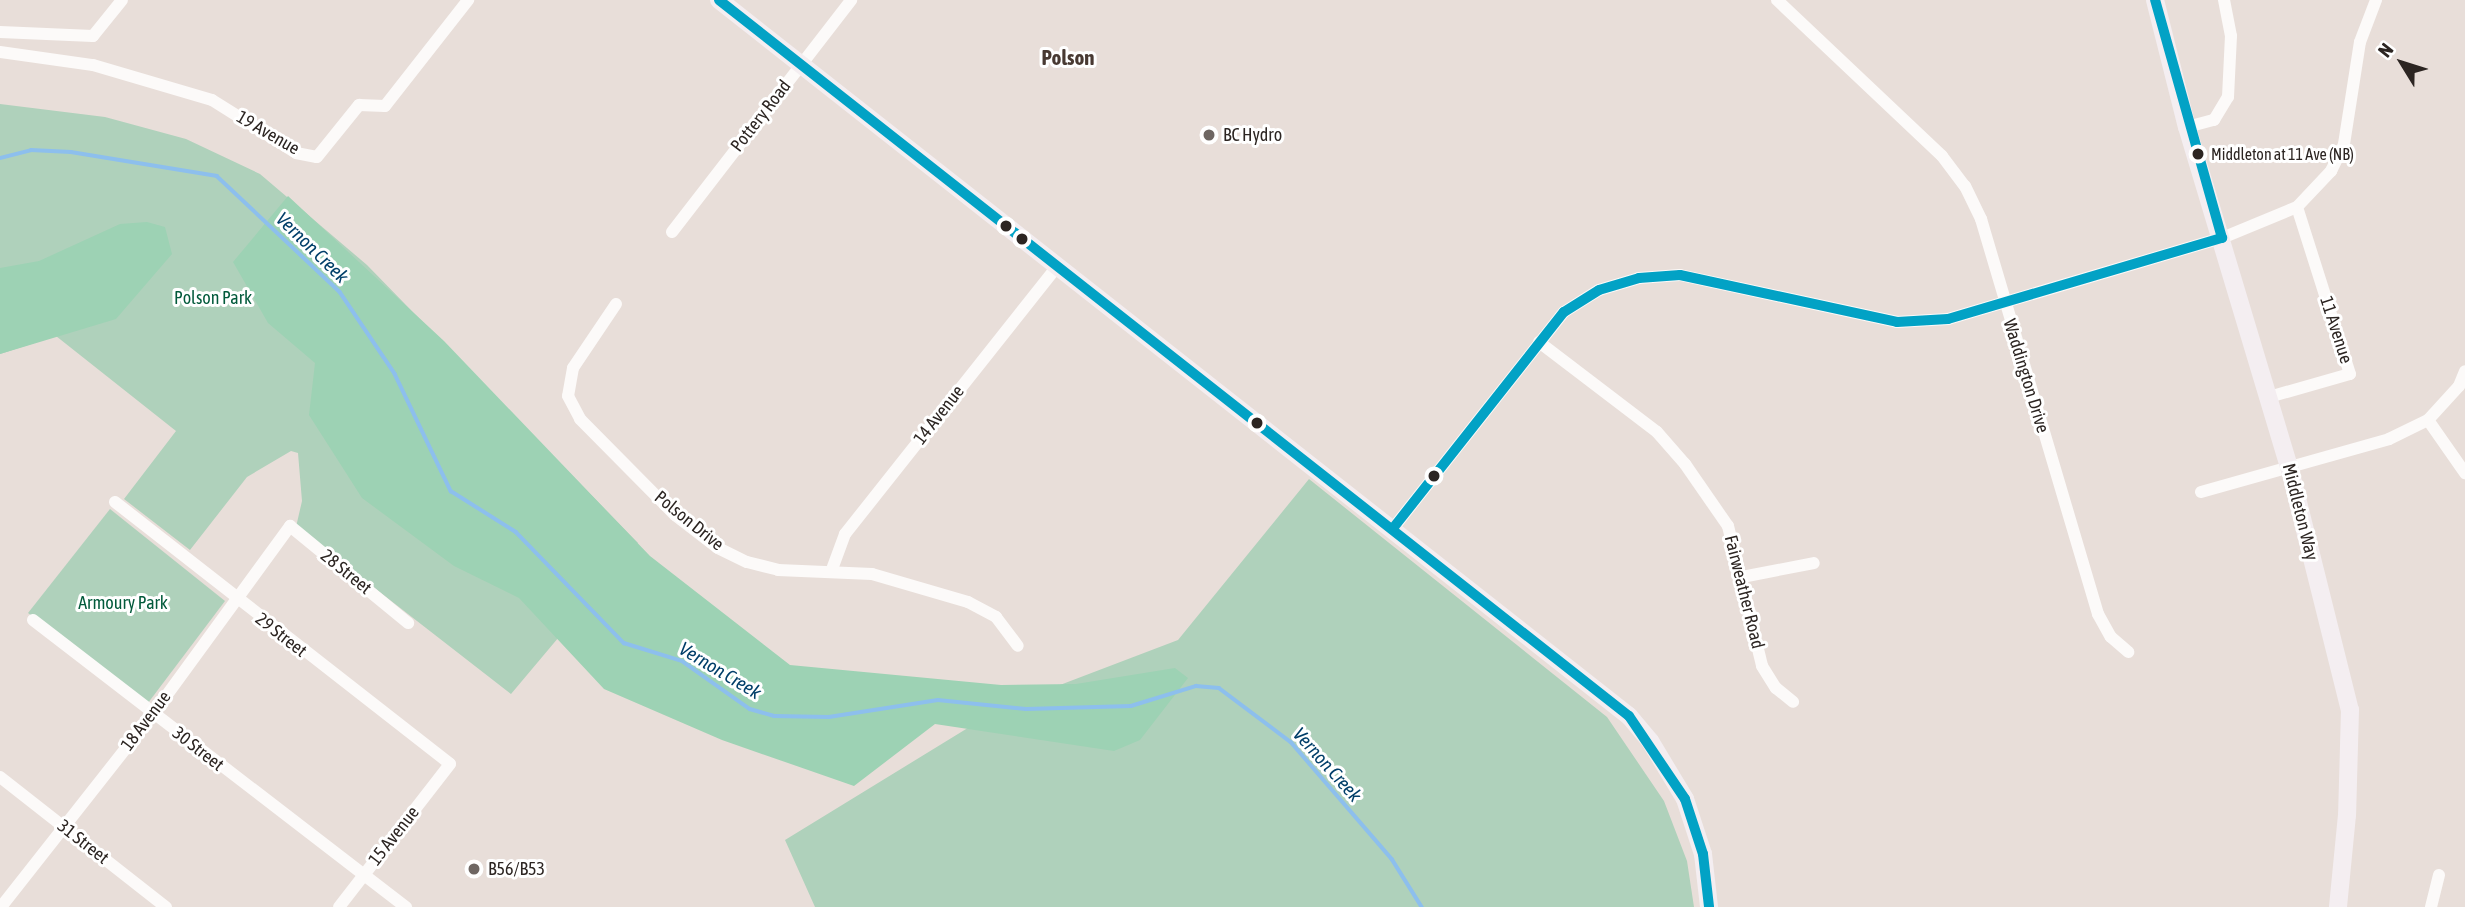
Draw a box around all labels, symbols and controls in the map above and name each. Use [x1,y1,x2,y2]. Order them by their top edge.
north arrow [2367,28,2437,98]
text: N [2373,39,2398,61]
district label: Polson [1042,44,1094,70]
street label: Pottery Road [726,76,796,156]
street label: 19 Avenue [233,106,303,160]
place label: BC Hydro [1223,124,1282,146]
marker: BC Hydro [1201,127,1217,143]
place label: Middleton at 11 Ave (NB) [2211,144,2354,164]
marker: Middleton at 11 Ave (NB) [2191,147,2205,161]
water label: Vernon Creek [271,208,353,288]
unlabelled marker [999,219,1013,233]
unlabelled marker [1015,232,1029,246]
park label: Polson Park [174,287,252,309]
street label: 11 Avenue [2315,294,2357,366]
street label: Waddington Drive [1998,316,2054,436]
street label: 14 Avenue [909,381,969,449]
unlabelled marker [1250,416,1264,430]
street label: Middleton Way [2278,461,2322,563]
unlabelled marker [1427,469,1441,483]
street label: Polson Drive [650,487,728,555]
street label: Fairweather Road [1719,533,1769,651]
street label: 28 Street [316,545,376,599]
park label: Armoury Park [78,592,168,614]
street label: 29 Street [251,608,311,662]
water label: Vernon Creek [675,638,765,704]
street label: 18 Avenue [117,687,175,755]
street label: 30 Street [168,722,228,776]
water label: Vernon Creek [1288,723,1366,807]
street label: 15 Avenue [364,802,424,870]
street label: 31 Street [53,815,113,869]
place label: B56/B53 [488,858,545,880]
marker: B56/B53 [466,861,482,877]

